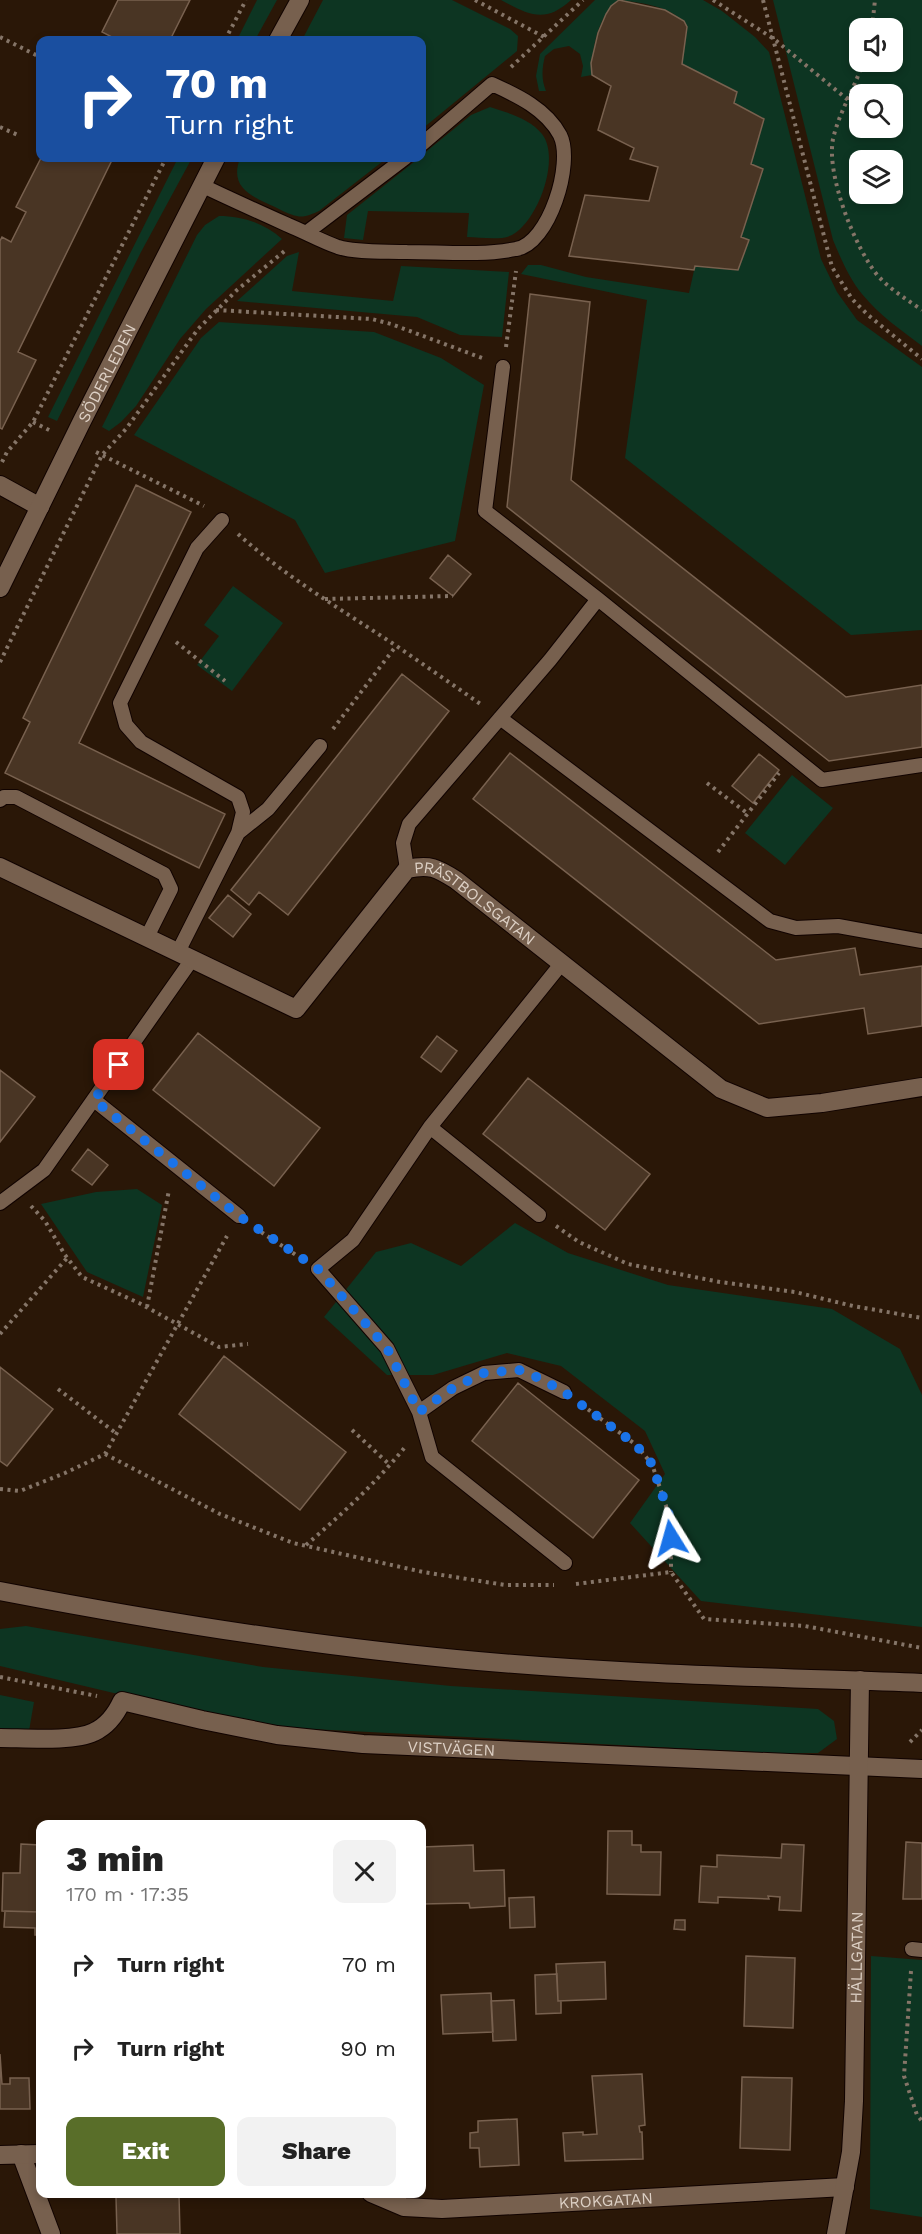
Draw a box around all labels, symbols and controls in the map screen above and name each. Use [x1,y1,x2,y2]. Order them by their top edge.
map controls [849,18,903,204]
button: sound [849,18,903,72]
text: 70 m [165,59,268,108]
icon: right [66,60,144,138]
button: search [849,84,903,138]
text: Turn right [165,109,294,141]
button: layers [849,150,903,204]
street label: SÖDERLEDEN [74,321,139,425]
street label: PRÄSTBOLSGATAN [413,857,539,949]
pin [93,1039,144,1090]
icon: arrive [102,1048,135,1081]
position arrow [639,1506,703,1570]
street label: VISTVÄGEN [407,1736,496,1759]
text: 3 min [66,1838,164,1880]
button: close [333,1840,396,1903]
text: 170 m · 17:35 [66,1882,189,1906]
street label: HÄLLGATAN [846,1911,866,2004]
icon: right [66,1948,99,1981]
text: Turn right [117,1952,224,1977]
text: 70 m [342,1952,396,1977]
icon: right [66,2032,99,2065]
text: Turn right [117,2036,224,2061]
text: 90 m [340,2036,396,2061]
button: Exit [66,2117,225,2186]
button: Share [237,2117,396,2186]
street label: KROKGATAN [558,2188,653,2212]

